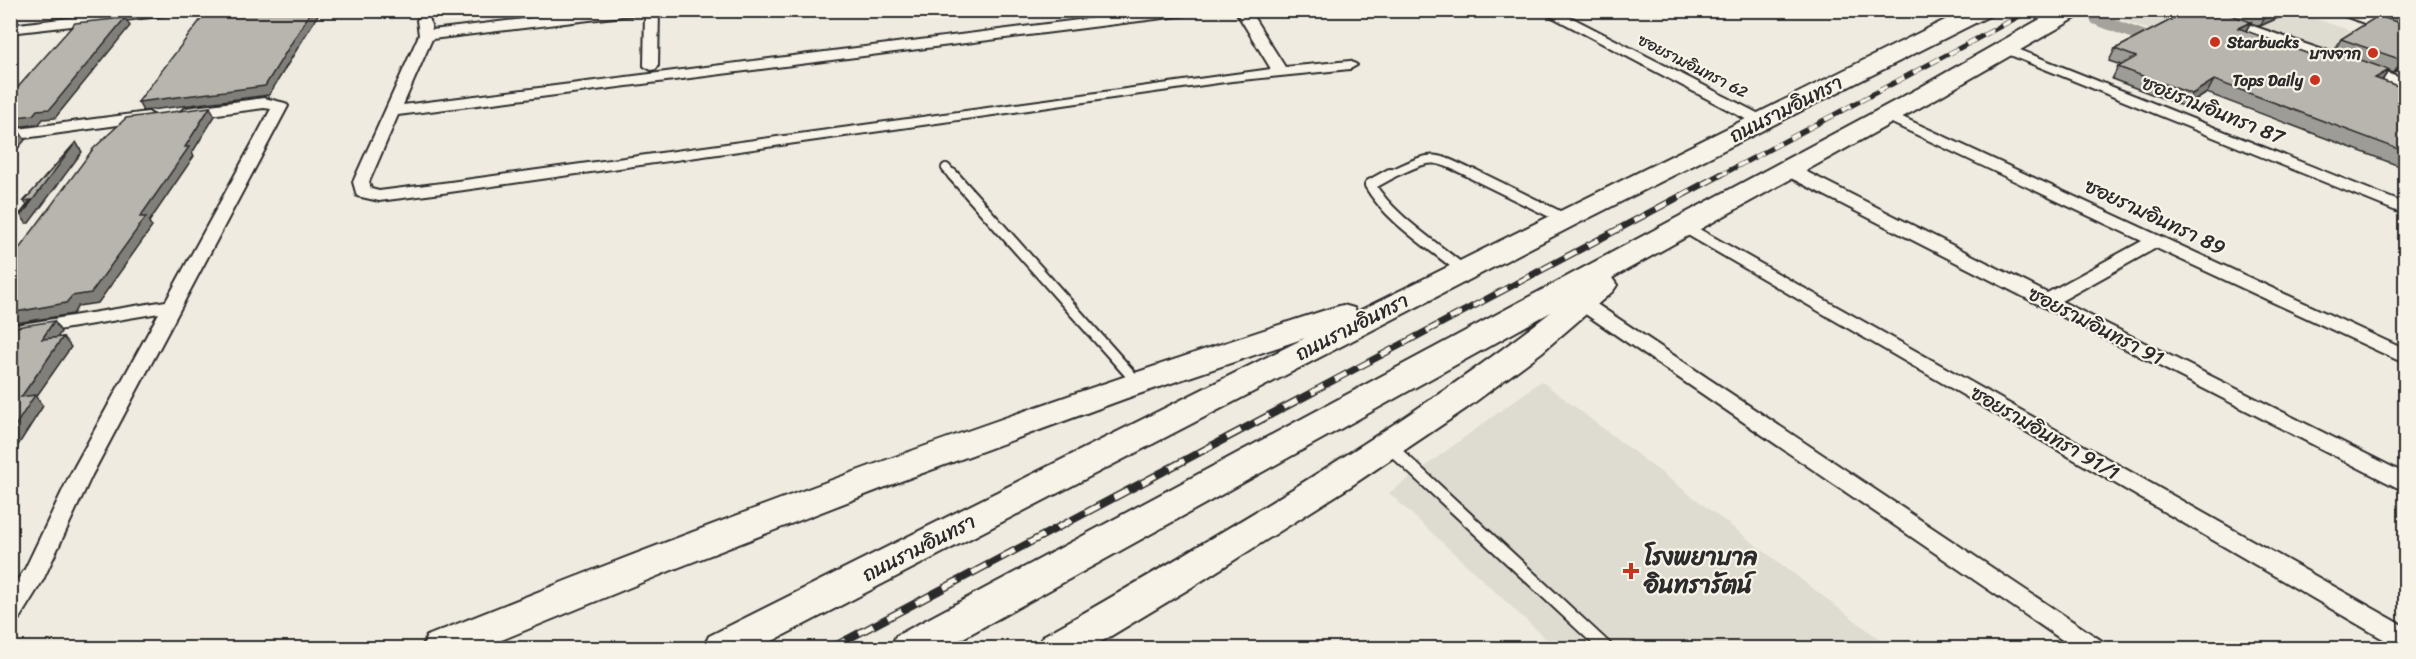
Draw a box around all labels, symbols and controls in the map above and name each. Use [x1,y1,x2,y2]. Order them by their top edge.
street label: ซอยรามอินทรา 62 [1633,26,1753,106]
place label: Starbucks [2226,28,2299,57]
marker: Starbucks [2208,35,2222,49]
place label: บางจาก [2308,39,2362,68]
marker: บางจาก [2366,46,2380,60]
street label: ถนนรามอินทรา [1723,65,1849,153]
street label: ซอยรามอินทรา 87 [2136,65,2291,155]
place label: Tops Daily [2233,66,2304,95]
marker: Tops Daily [2308,73,2322,87]
street label: ซอยรามอินทรา 89 [2079,169,2231,265]
street label: ซอยรามอินทรา 91 [2022,277,2170,375]
street label: ถนนรามอินทรา [1289,283,1415,371]
street label: ซอยรามอินทรา 91/1 [1964,376,2126,490]
street label: ถนนรามอินทรา [856,504,982,592]
place label: โรงพยาบาล อินทรารัตน์ [1643,536,1758,606]
marker: โรงพยาบาล อินทรารัตน์ [1622,562,1640,580]

